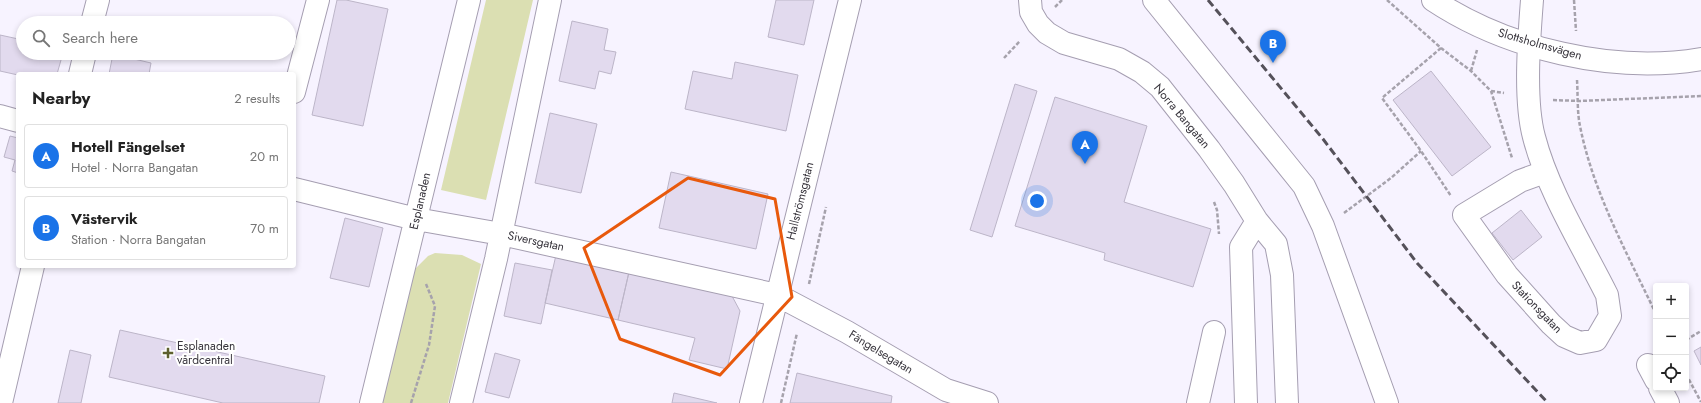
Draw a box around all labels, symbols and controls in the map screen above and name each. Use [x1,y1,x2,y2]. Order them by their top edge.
search box [16,16,296,60]
street label: Slottsholmsvägen [1496,23,1584,65]
icon: search [30,27,52,49]
text: Search here [62,27,138,49]
pin: B [1260,30,1286,63]
street label: Norra Bangatan [1149,80,1215,152]
text: Nearby [32,86,90,110]
text: 2 results [234,89,280,108]
pin: A [1072,131,1098,164]
text: Hotell Fängelset [71,136,185,158]
text: A [41,147,51,166]
text: 20 m [250,147,279,166]
text: Hotel · Norra Bangatan [71,158,198,177]
street label: Hallströmsgatan [782,160,818,242]
street label: Esplanaden [405,171,435,231]
your location [1027,191,1047,211]
text: Västervik [71,208,138,230]
text: B [42,219,50,238]
text: 70 m [250,219,279,238]
street label: Siversgatan [506,226,566,256]
text: Station · Norra Bangatan [71,230,206,249]
street label: Stationsgatan [1507,277,1567,337]
map controls [1653,283,1689,391]
button: + [1653,283,1689,319]
button: − [1653,319,1689,355]
street label: Fängelsegatan [845,326,917,378]
place label: Esplanaden vårdcentral [177,337,235,369]
marker: Esplanaden vårdcentral [162,347,174,359]
button: locate [1653,355,1689,391]

